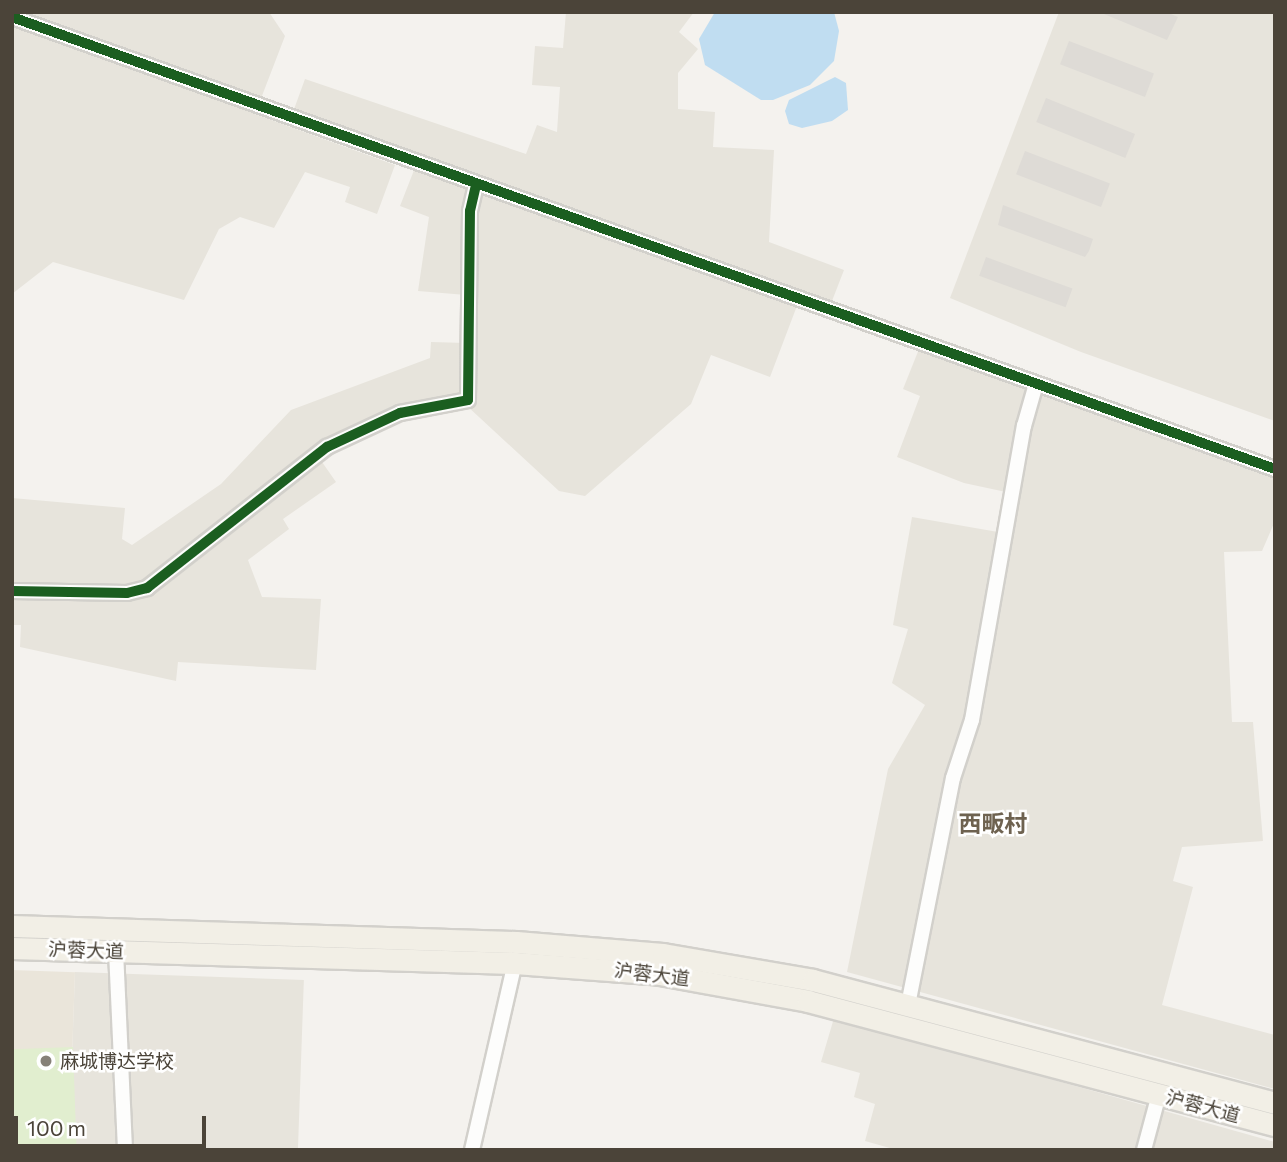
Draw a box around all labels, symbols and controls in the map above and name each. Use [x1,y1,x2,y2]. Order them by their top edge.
district label: 西畈村 [959,809,1027,837]
street label: 沪蓉大道 [48,937,124,963]
street label: 沪蓉大道 [613,958,691,990]
place label: 麻城博达学校 [60,1050,174,1072]
marker: 麻城博达学校 [38,1053,54,1069]
street label: 沪蓉大道 [1163,1085,1243,1127]
scale bar [18,1102,210,1146]
text: 100 m [27,1115,86,1140]

